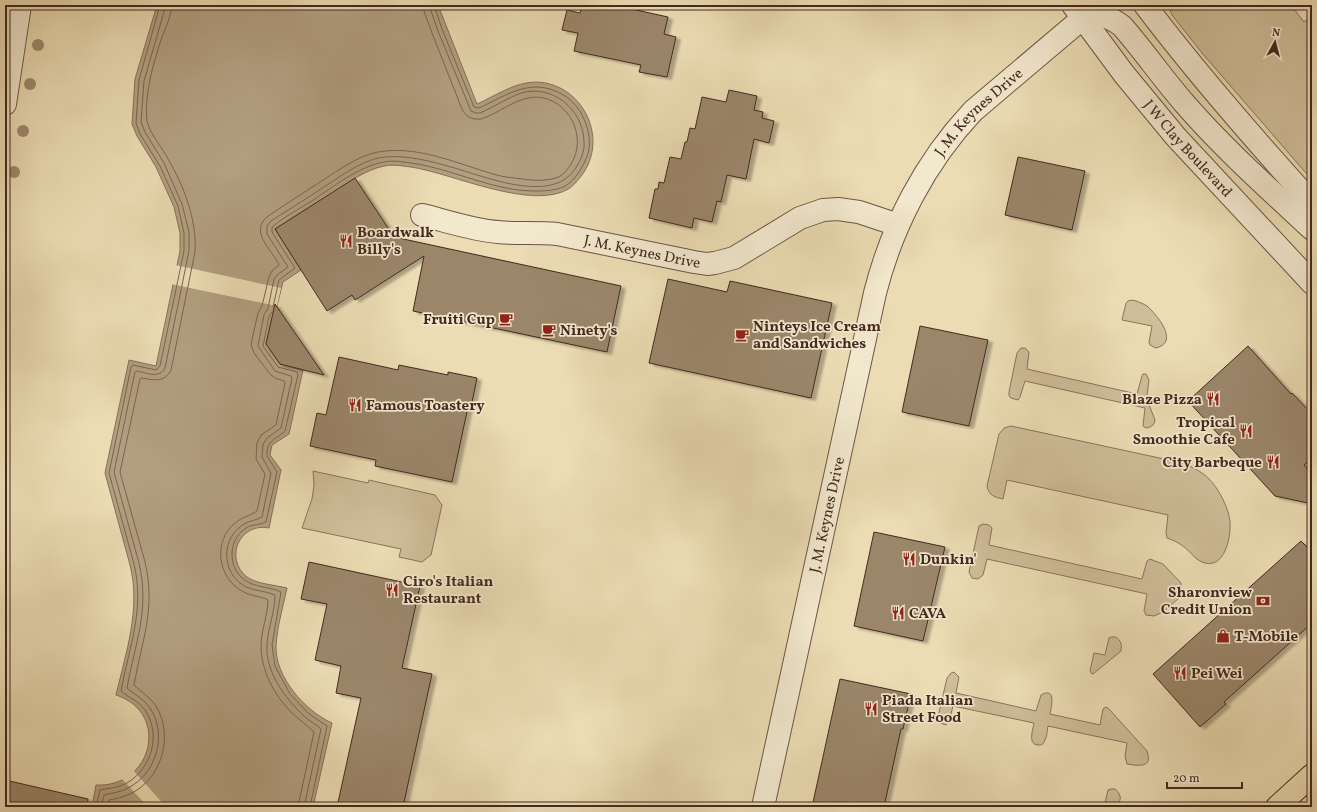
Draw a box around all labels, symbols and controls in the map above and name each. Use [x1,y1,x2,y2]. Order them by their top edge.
north arrow [1255,22,1295,62]
text: N [1271,26,1281,41]
street label: J. M. Keynes Drive [930,64,1028,162]
street label: J W Clay Boulevard [1138,96,1236,203]
place label: Boardwalk Billy's [357,223,434,261]
street label: J. M. Keynes Drive [582,231,702,275]
restaurant icon: Boardwalk Billy's [338,233,354,249]
place label: Fruiti Cup [423,310,495,331]
cafe icon: Fruiti Cup [498,311,514,327]
place label: Ninteys Ice Cream and Sandwiches [753,317,881,355]
place label: Ninety's [560,321,617,342]
cafe icon: Ninety's [541,322,557,338]
cafe icon: Ninteys Ice Cream and Sandwiches [734,327,750,343]
place label: Blaze Pizza [1122,390,1202,411]
restaurant icon: Blaze Pizza [1205,391,1221,407]
place label: Famous Toastery [366,396,485,417]
restaurant icon: Famous Toastery [347,397,363,413]
place label: Tropical Smoothie Cafe [1133,413,1235,451]
restaurant icon: Tropical Smoothie Cafe [1238,423,1254,439]
place label: City Barbeque [1162,453,1262,474]
restaurant icon: City Barbeque [1265,454,1281,470]
street label: J. M. Keynes Drive [805,455,851,575]
place label: Dunkin' [920,550,977,571]
restaurant icon: Dunkin' [901,551,917,567]
place label: Ciro's Italian Restaurant [403,572,494,610]
restaurant icon: Ciro's Italian Restaurant [384,582,400,598]
place label: Sharonview Credit Union [1161,583,1252,621]
bank icon: Sharonview Credit Union [1255,593,1271,609]
place label: CAVA [909,604,946,625]
restaurant icon: CAVA [890,605,906,621]
place label: T-Mobile [1234,627,1299,648]
shop icon: T-Mobile [1215,628,1231,644]
place label: Pei Wei [1191,664,1243,685]
restaurant icon: Pei Wei [1172,665,1188,681]
place label: Piada Italian Street Food [882,691,974,729]
restaurant icon: Piada Italian Street Food [863,701,879,717]
scale bar [1167,764,1242,790]
text: 20 m [1173,771,1200,787]

